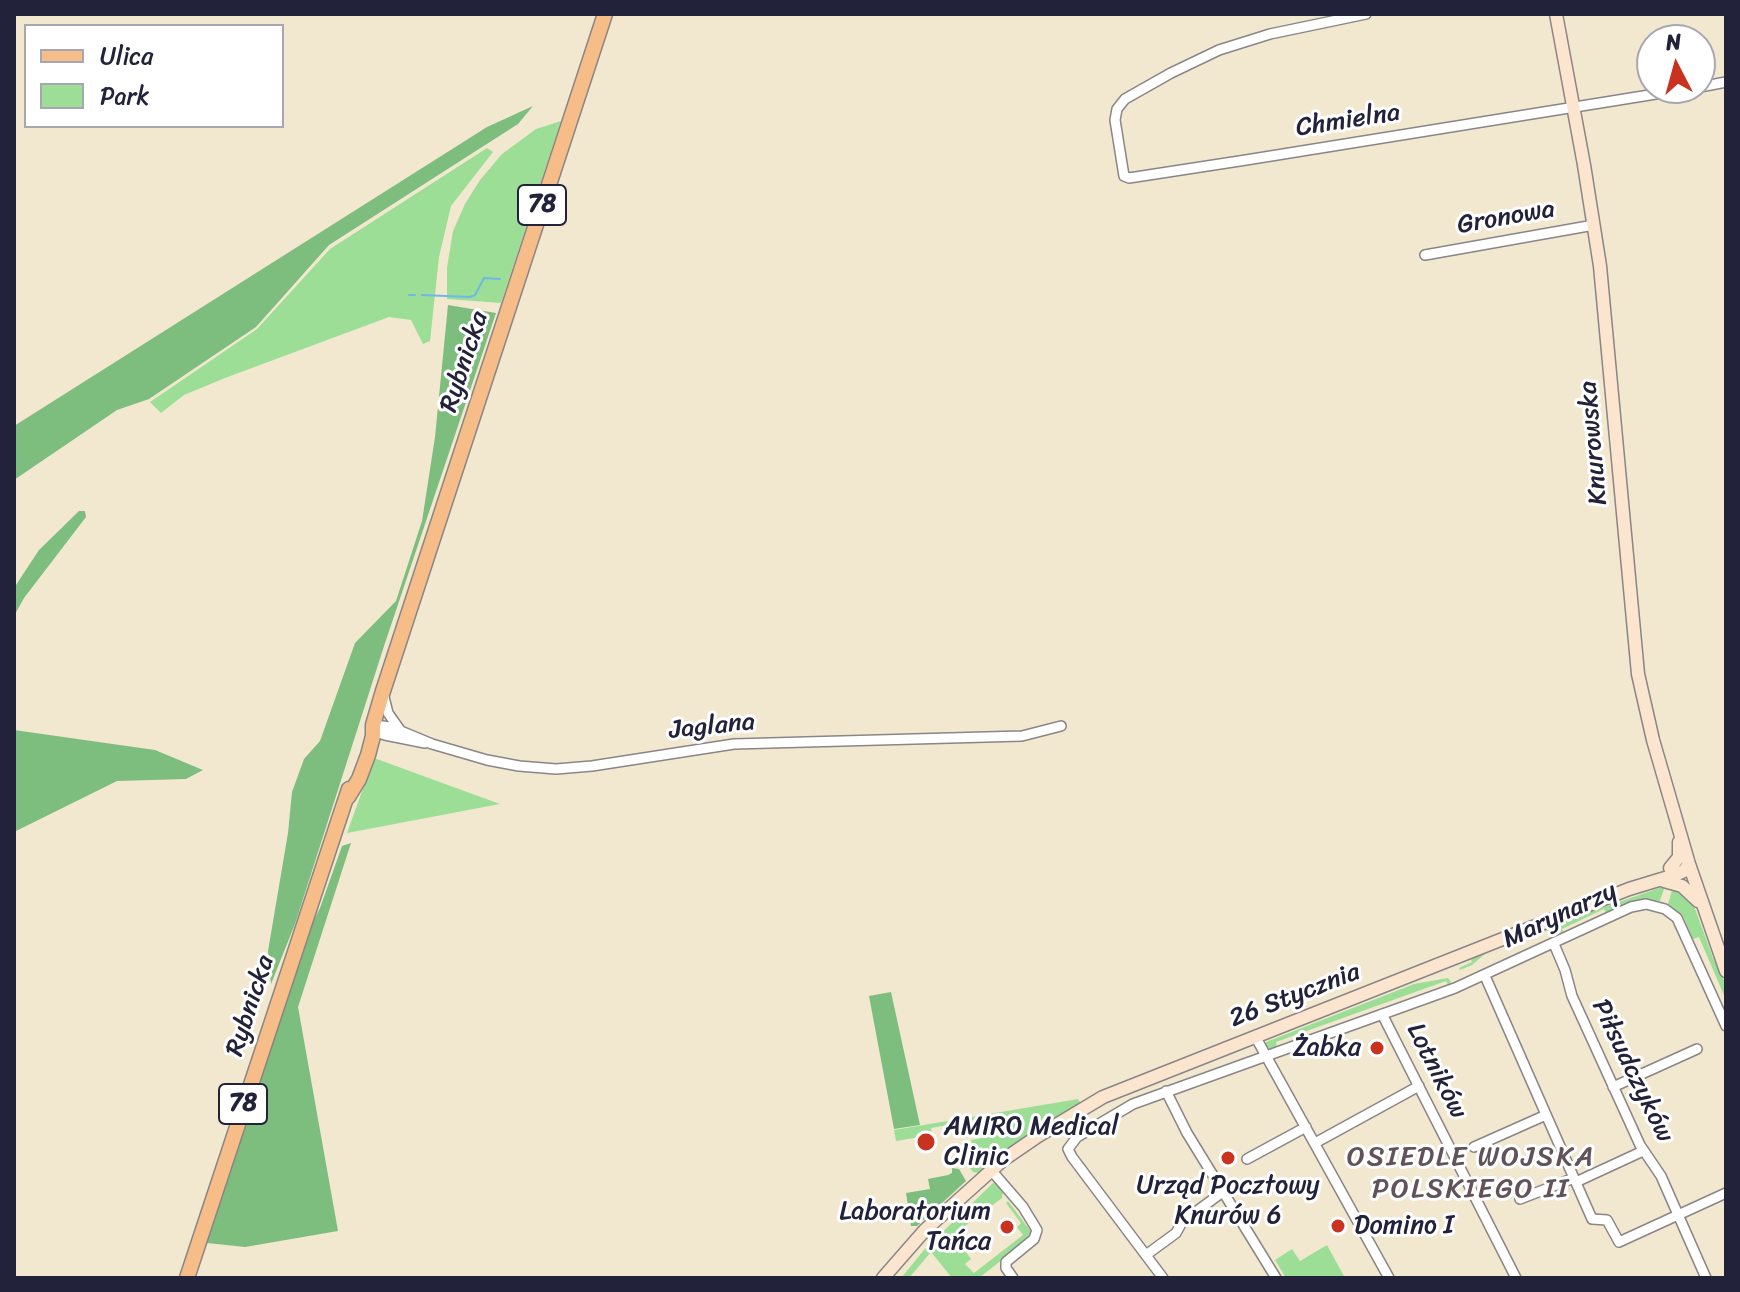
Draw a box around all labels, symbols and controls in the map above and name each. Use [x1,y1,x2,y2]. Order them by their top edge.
text: N [1664,21,1683,62]
legend [24,24,284,128]
north arrow [1636,24,1716,104]
text: Ulica [100,35,153,77]
text: Park [100,75,149,117]
street label: Chmielna [1294,97,1402,145]
road number: 78 [518,185,566,225]
street label: Gronowa [1455,194,1557,242]
street label: Rybnicka [434,308,496,416]
street label: Knurowska [1573,380,1615,506]
street label: Jaglana [668,707,756,747]
street label: Marynarzy [1498,876,1622,956]
street label: Rybnicka [220,952,282,1060]
street label: 26 Stycznia [1225,957,1365,1035]
street label: Piłsudczyków [1584,995,1680,1147]
street label: Lotników [1399,1018,1473,1124]
place label: Żabka [1293,1032,1361,1064]
marker: Żabka [1368,1039,1386,1057]
road number: 78 [219,1084,267,1124]
place label: AMIRO Medical Clinic [944,1111,1119,1172]
marker: AMIRO Medical Clinic [915,1131,937,1153]
district label: OSIEDLE WOJSKA POLSKIEGO II [1349,1141,1593,1207]
marker: Urząd Pocztowy Knurów 6 [1219,1149,1237,1167]
place label: Urząd Pocztowy Knurów 6 [1136,1170,1320,1232]
place label: Laboratorium Tańca [839,1196,991,1258]
place label: Domino I [1354,1210,1454,1242]
marker: Domino I [1329,1217,1347,1235]
marker: Laboratorium Tańca [998,1218,1016,1236]

